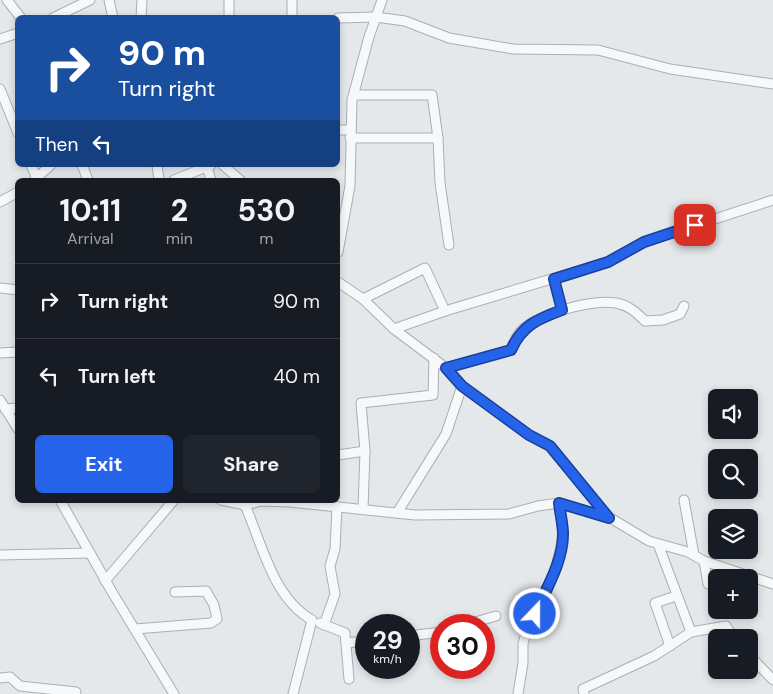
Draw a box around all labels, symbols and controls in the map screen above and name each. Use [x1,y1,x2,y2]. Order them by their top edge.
text: 90 m [118,30,206,76]
icon: right [35,35,100,100]
text: Turn right [118,74,215,103]
icon: left [88,130,116,158]
text: Then [35,132,78,157]
text: 10:11 [60,191,121,230]
text: 2 [171,191,188,230]
text: 530 [238,191,295,230]
pin [674,204,716,246]
icon: arrive [681,211,709,239]
text: Arrival [67,228,114,249]
text: min [166,228,193,249]
text: m [259,228,274,249]
icon: right [35,287,63,315]
text: Turn right [78,289,168,314]
text: 90 m [273,289,320,314]
icon: left [35,362,63,390]
text: Turn left [78,364,156,389]
text: 40 m [273,364,320,389]
map controls [708,389,758,679]
button: sound [708,389,758,439]
button: Exit [35,435,173,493]
button: Share [183,435,320,493]
button: search [708,449,758,499]
button: layers [708,509,758,559]
button: + [708,569,758,619]
position arrow [508,587,560,639]
speed limit sign: 30 [430,614,495,679]
text: 29 [372,624,403,657]
button: − [708,629,758,679]
text: km/h [373,651,402,667]

